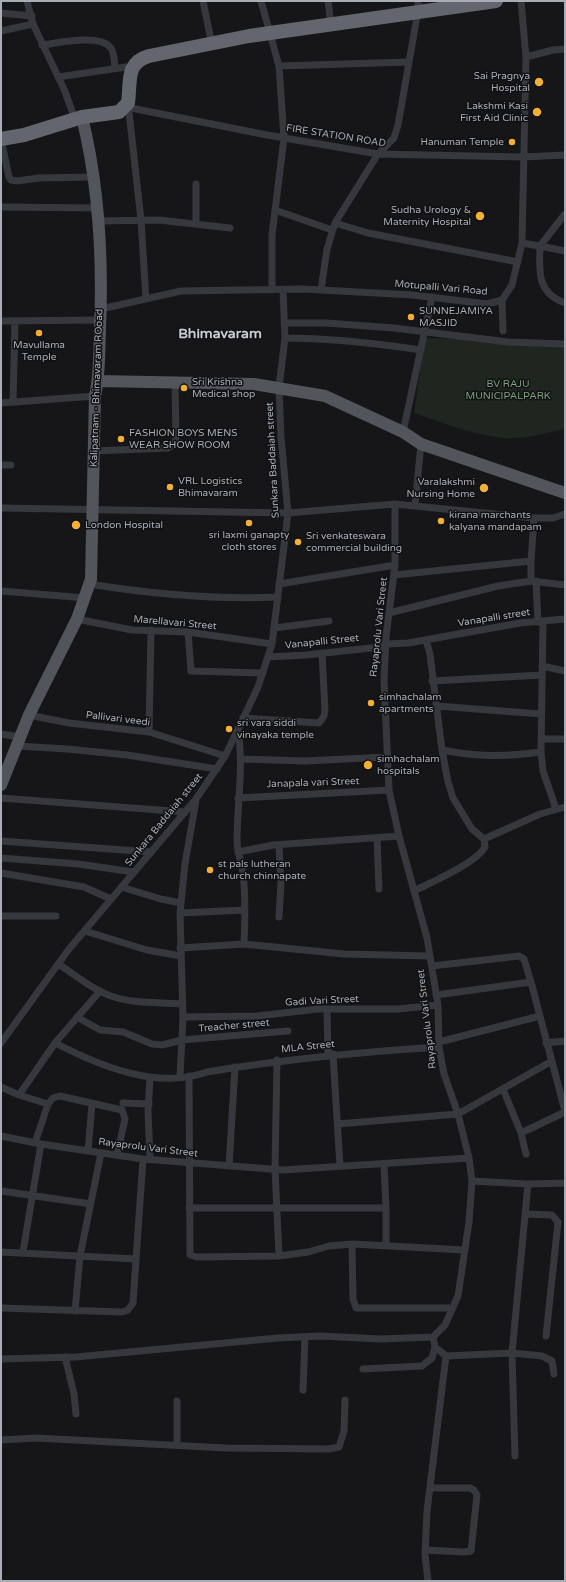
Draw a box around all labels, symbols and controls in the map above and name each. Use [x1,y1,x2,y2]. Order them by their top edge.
place label: Sai Pragnya Hospital [474,70,530,94]
marker: Sai Pragnya Hospital [533,76,545,88]
place label: Lakshmi Kasi First Aid Clinic [460,100,528,124]
marker: Lakshmi Kasi First Aid Clinic [531,106,543,118]
street label: FIRE STATION ROAD [285,122,387,150]
place label: Hanuman Temple [420,136,504,148]
marker: Hanuman Temple [507,137,517,147]
place label: Sudha Urology & Maternity Hospital [383,204,471,228]
marker: Sudha Urology & Maternity Hospital [474,210,486,222]
street label: Motupalli Vari Road [394,278,488,298]
place label: SUNNEJAMIYA MASJID [419,305,493,328]
street label: Kalipatnam - Bhimavaram ROoad [88,309,106,467]
marker: SUNNEJAMIYA MASJID [406,312,416,322]
district label: Bhimavaram [178,326,262,342]
marker: Mavullama Temple [34,328,44,338]
place label: Mavullama Temple [13,339,65,362]
place label: Sri Krishna Medical shop [192,376,255,400]
park label: BV RAJU MUNICIPALPARK [466,378,550,402]
marker: Sri Krishna Medical shop [179,383,189,393]
street label: Sunkara Baddaiah street [264,402,282,518]
place label: FASHION BOYS MENS WEAR SHOW ROOM [129,427,237,450]
marker: FASHION BOYS MENS WEAR SHOW ROOM [116,434,126,444]
place label: VRL Logistics Bhimavaram [178,475,242,498]
place label: Varalakshmi Nursing Home [407,476,475,500]
marker: VRL Logistics Bhimavaram [165,482,175,492]
marker: Varalakshmi Nursing Home [478,482,490,494]
place label: kirana marchants kalyana mandapam [449,509,542,532]
marker: kirana marchants kalyana mandapam [436,516,446,526]
marker: sri laxmi ganapty cloth stores [244,518,254,528]
marker: London Hospital [70,519,82,531]
place label: London Hospital [85,519,163,531]
place label: sri laxmi ganapty cloth stores [209,529,289,552]
place label: Sri venkateswara commercial building [306,530,402,554]
marker: Sri venkateswara commercial building [293,537,303,547]
street label: Rayaprolu Vari Street [368,576,390,678]
street label: Vanapalli street [457,606,531,630]
street label: Marellavari Street [133,613,217,633]
street label: Vanapalli Street [284,632,360,652]
place label: simhachalam apartments [379,691,442,714]
marker: simhachalam apartments [366,698,376,708]
street label: Pallivari veedi [85,709,151,729]
place label: sri vara siddi vinayaka temple [237,717,314,740]
marker: sri vara siddi vinayaka temple [224,724,234,734]
place label: simhachalam hospitals [377,753,440,776]
marker: simhachalam hospitals [362,759,374,771]
street label: Sunkara Baddaiah street [123,771,205,869]
street label: Janapala vari Street [266,775,360,791]
place label: st pals lutheran church chinnapate [218,858,306,882]
marker: st pals lutheran church chinnapate [205,865,215,875]
street label: Rayaprolu Vari Street [415,968,439,1070]
street label: Gadi Vari Street [285,993,359,1009]
street label: Treacher street [198,1017,270,1035]
street label: MLA Street [281,1038,335,1056]
street label: Rayaprolu Vari Street [97,1136,199,1160]

